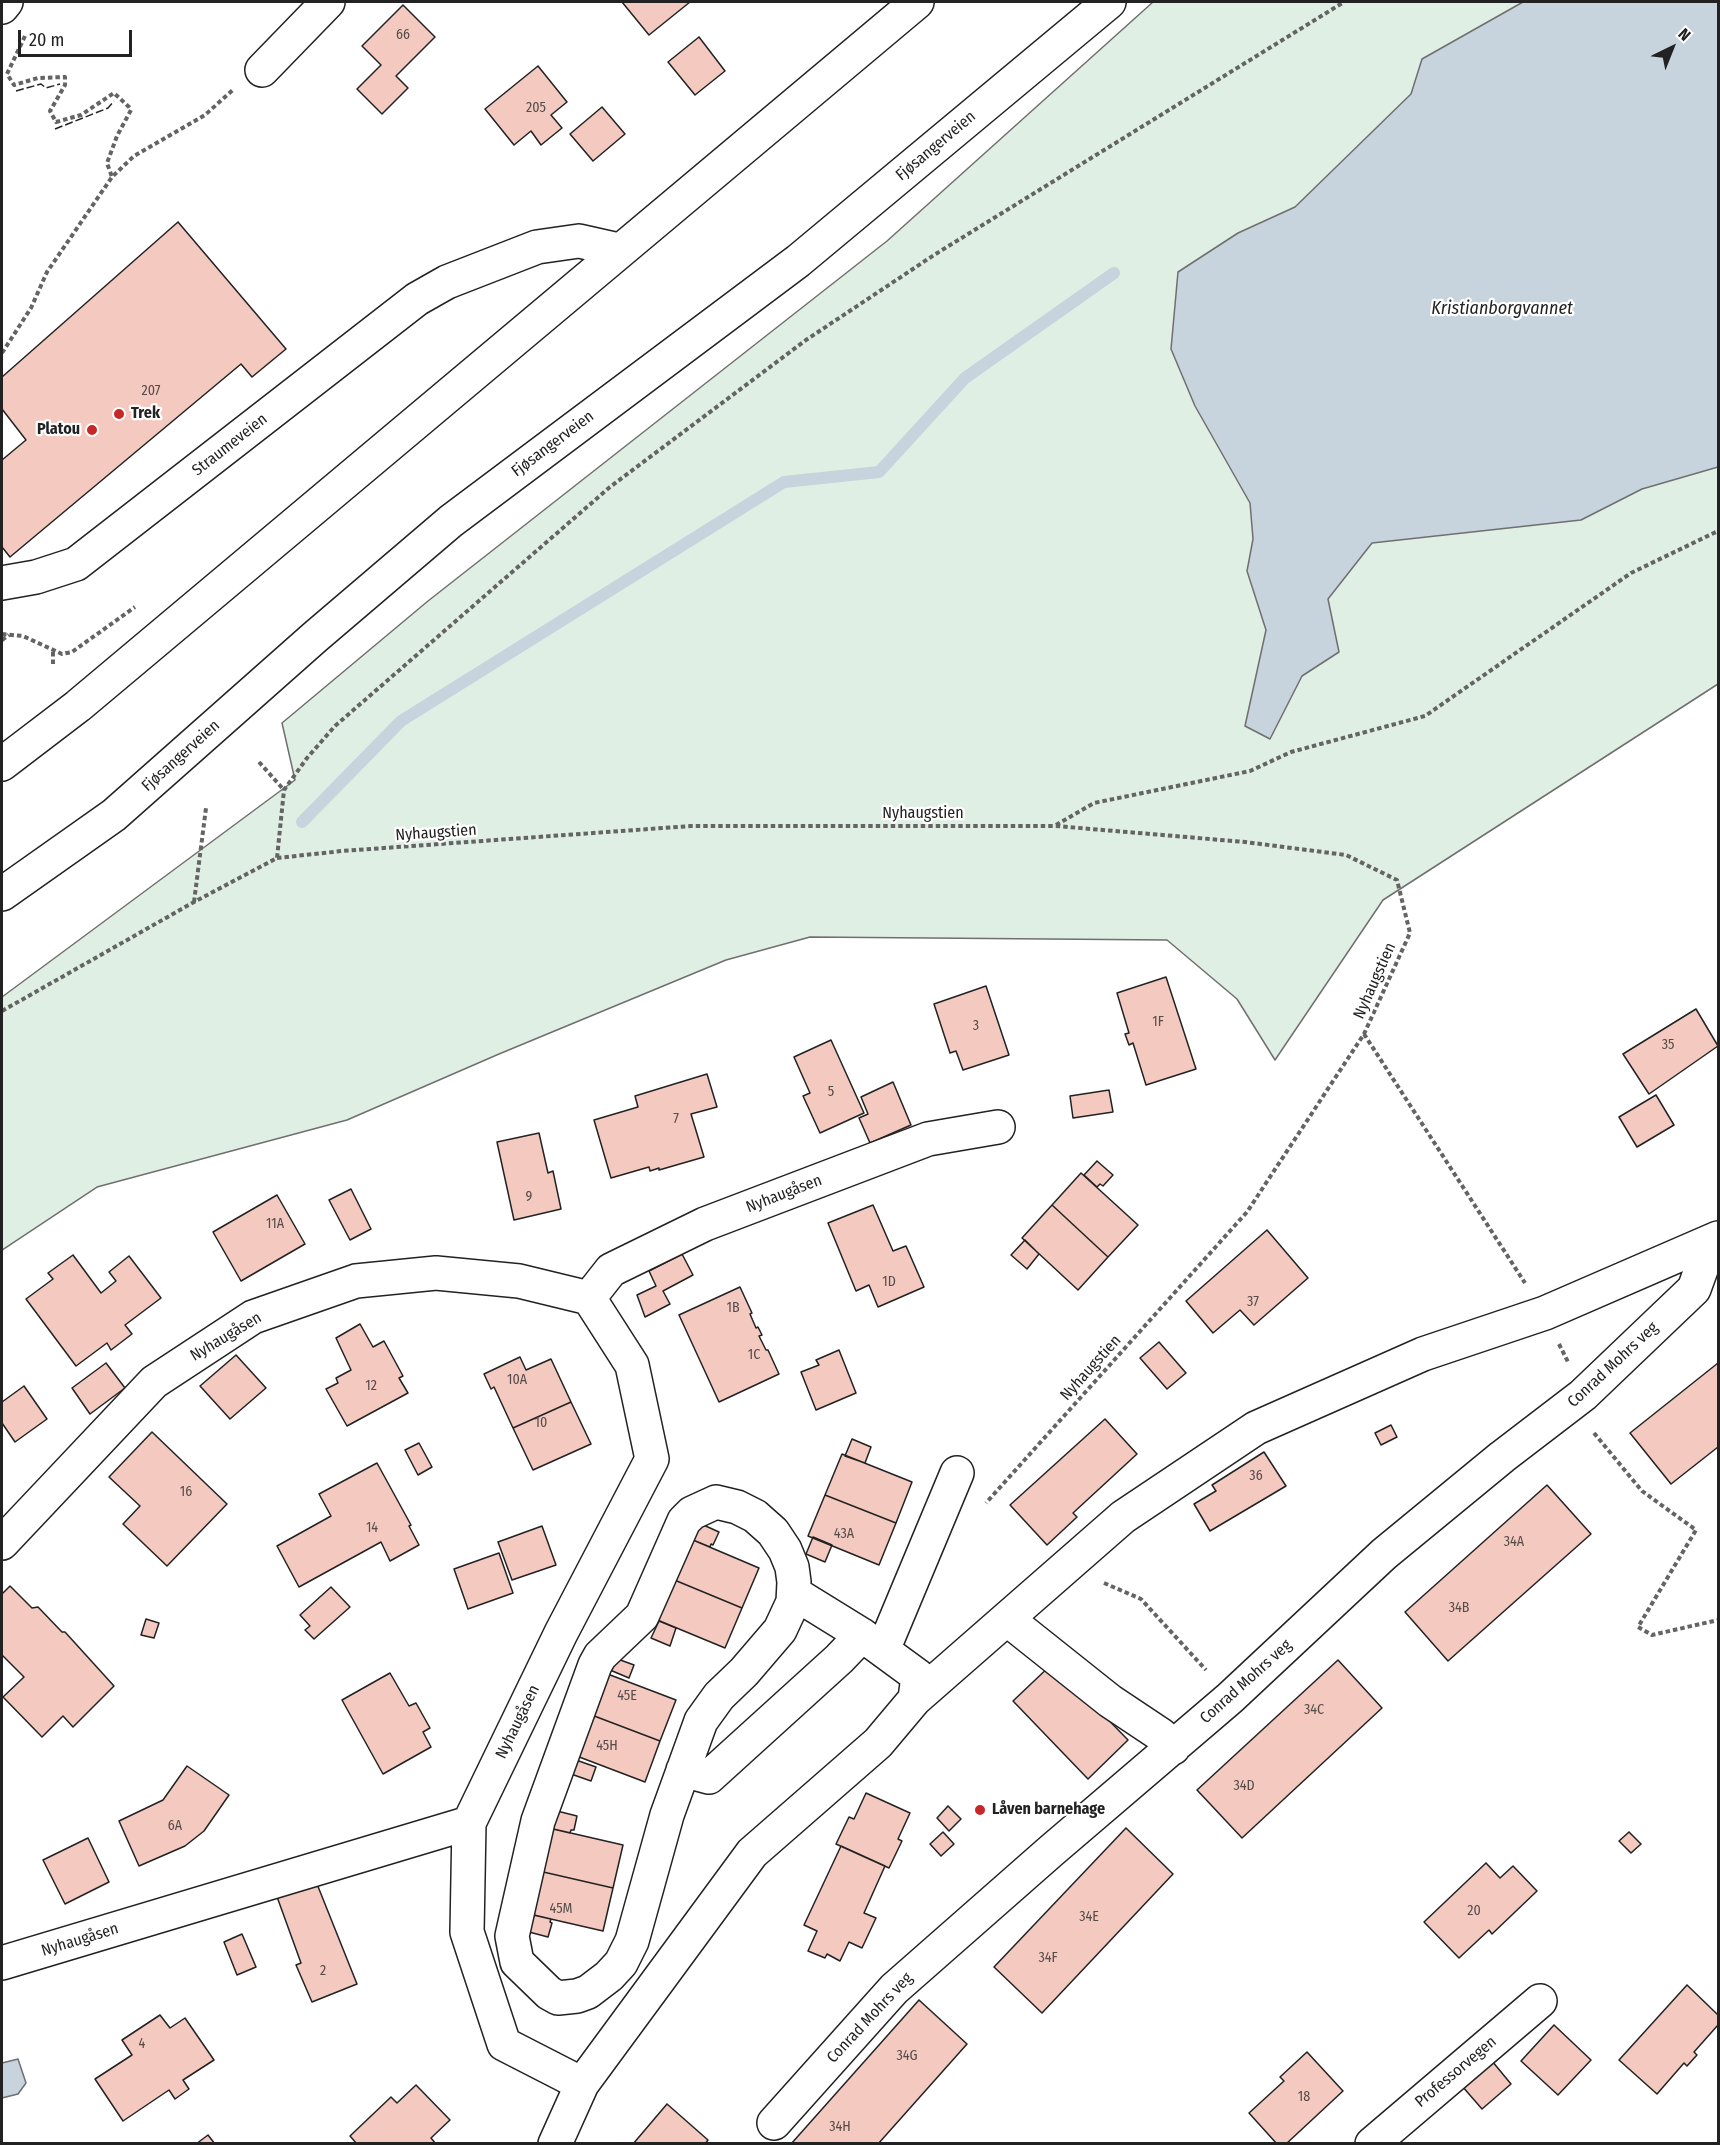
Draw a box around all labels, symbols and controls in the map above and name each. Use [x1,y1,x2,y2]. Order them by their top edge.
scale bar [21,18,135,56]
north arrow [1642,18,1702,78]
text: N [1675,24,1695,45]
house number: 66 [396,27,410,43]
text: 20 m [29,29,64,51]
house number: 205 [526,100,546,116]
street label: Fjøsangerveien [892,107,980,185]
water label: Kristianborgvannet [1431,298,1573,320]
house number: 207 [142,383,160,399]
place label: Trek [131,404,160,424]
marker: Trek [112,407,126,421]
street label: Fjøsangerveien [508,407,598,481]
street label: Straumeveien [189,410,271,480]
place label: Platou [37,420,80,440]
marker: Platou [85,423,99,437]
street label: Fjøsangerveien [138,716,224,796]
street label: Nyhaugstien [882,804,964,824]
street label: Nyhaugstien [395,821,477,845]
street label: Nyhaugstien [1350,940,1400,1022]
house number: 1F [1152,1014,1164,1030]
house number: 3 [973,1018,979,1034]
house number: 35 [1662,1037,1674,1053]
house number: 5 [828,1084,834,1100]
house number: 7 [673,1111,679,1127]
street label: Nyhaugåsen [743,1171,825,1217]
house number: 9 [526,1189,532,1205]
house number: 11A [266,1216,284,1232]
house number: 1D [882,1274,896,1290]
house number: 37 [1247,1294,1259,1310]
house number: 1B [726,1300,740,1316]
street label: Nyhaugåsen [187,1308,265,1366]
street label: Conrad Mohrs veg [1564,1318,1662,1412]
street label: Nyhaugstien [1057,1331,1125,1405]
house number: 1C [748,1347,760,1363]
house number: 10A [507,1372,527,1388]
house number: 12 [365,1378,377,1394]
house number: 10 [535,1415,547,1431]
house number: 36 [1249,1468,1263,1484]
house number: 16 [180,1484,192,1500]
house number: 14 [366,1520,378,1536]
house number: 43A [834,1526,854,1542]
house number: 34A [1504,1534,1524,1550]
house number: 34B [1449,1600,1469,1616]
street label: Conrad Mohrs veg [1196,1636,1296,1728]
street label: Nyhaugåsen [492,1682,544,1762]
house number: 45E [617,1688,637,1704]
house number: 34C [1304,1702,1324,1718]
house number: 45H [596,1738,618,1754]
house number: 34D [1233,1778,1255,1794]
place label: Låven barnehage [992,1800,1105,1820]
marker: Låven barnehage [973,1803,987,1817]
house number: 6A [168,1818,182,1834]
house number: 45M [549,1901,573,1917]
house number: 20 [1467,1903,1481,1919]
house number: 34E [1079,1909,1099,1925]
street label: Nyhaugåsen [39,1919,121,1961]
house number: 34F [1038,1950,1058,1966]
house number: 2 [320,1963,326,1979]
street label: Conrad Mohrs veg [823,1969,917,2067]
street label: Professorvegen [1411,2032,1501,2112]
house number: 4 [139,2036,145,2052]
house number: 34G [896,2048,918,2064]
house number: 18 [1298,2089,1310,2105]
house number: 34H [829,2119,851,2135]

